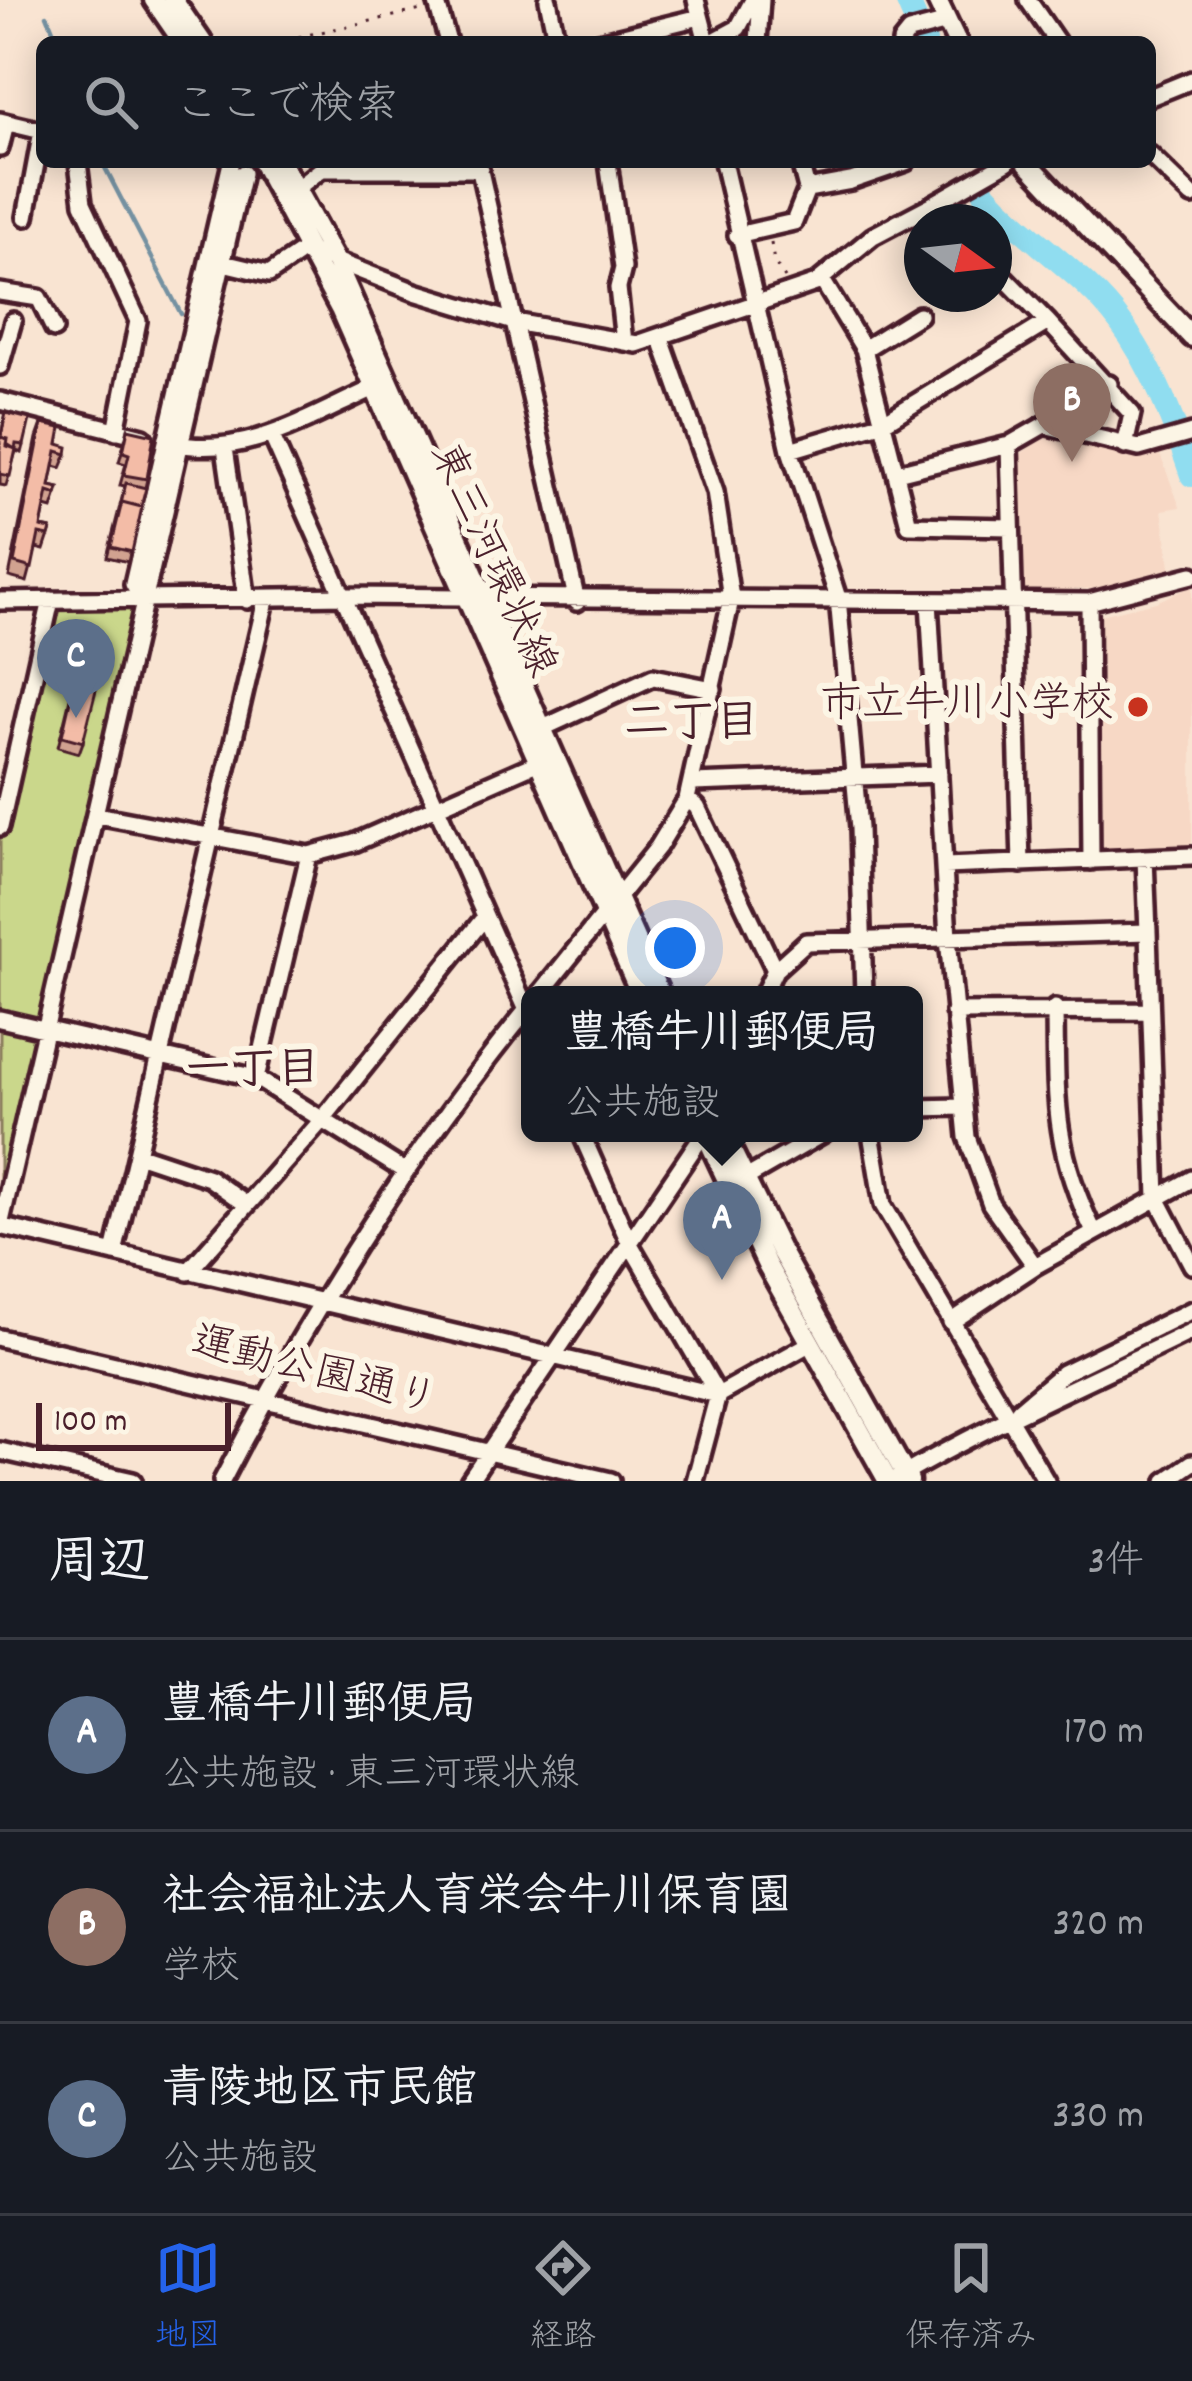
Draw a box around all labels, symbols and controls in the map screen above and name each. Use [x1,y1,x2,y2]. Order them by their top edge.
search box [36,36,1156,168]
icon: search [78,69,144,135]
text: ここで検索 [174,76,399,140]
north arrow [904,204,1012,312]
pin: B [1033,363,1111,462]
street label: 東三河環状線 [411,434,569,688]
pin: C [37,619,115,718]
place label: 市立牛川小学校 [820,677,1114,737]
district label: 二丁目 [624,694,760,758]
marker: 市立牛川小学校 [1125,694,1151,720]
your location [645,918,705,978]
popup [521,986,923,1142]
text: 豊橋牛川郵便局 [564,1005,880,1069]
district label: 一丁目 [185,1041,321,1105]
text: 公共施設 [564,1079,721,1134]
pin: A [683,1181,761,1280]
street label: 運動公園通り [184,1314,444,1434]
scale bar [36,1397,231,1450]
text: 100 m [54,1400,127,1447]
text: 周辺 [48,1530,150,1602]
text: 3件 [1088,1537,1144,1592]
text: 豊橋牛川郵便局 [162,1676,477,1740]
text: A [76,1707,98,1762]
text: 170 m [1064,1707,1144,1762]
text: 公共施設 · 東三河環状線 [162,1750,579,1805]
text: 社会福祉法人育栄会牛川保育園 [162,1868,792,1932]
text: B [78,1899,96,1954]
text: 320 m [1053,1899,1144,1954]
text: 学校 [162,1942,240,1997]
text: 青陵地区市民館 [162,2060,477,2124]
text: C [77,2091,97,2146]
text: 330 m [1052,2091,1144,2146]
text: 公共施設 [162,2134,318,2189]
tab: 地図 [155,2235,221,2362]
tab: 経路 [530,2235,596,2362]
tab: 保存済み [905,2235,1037,2362]

